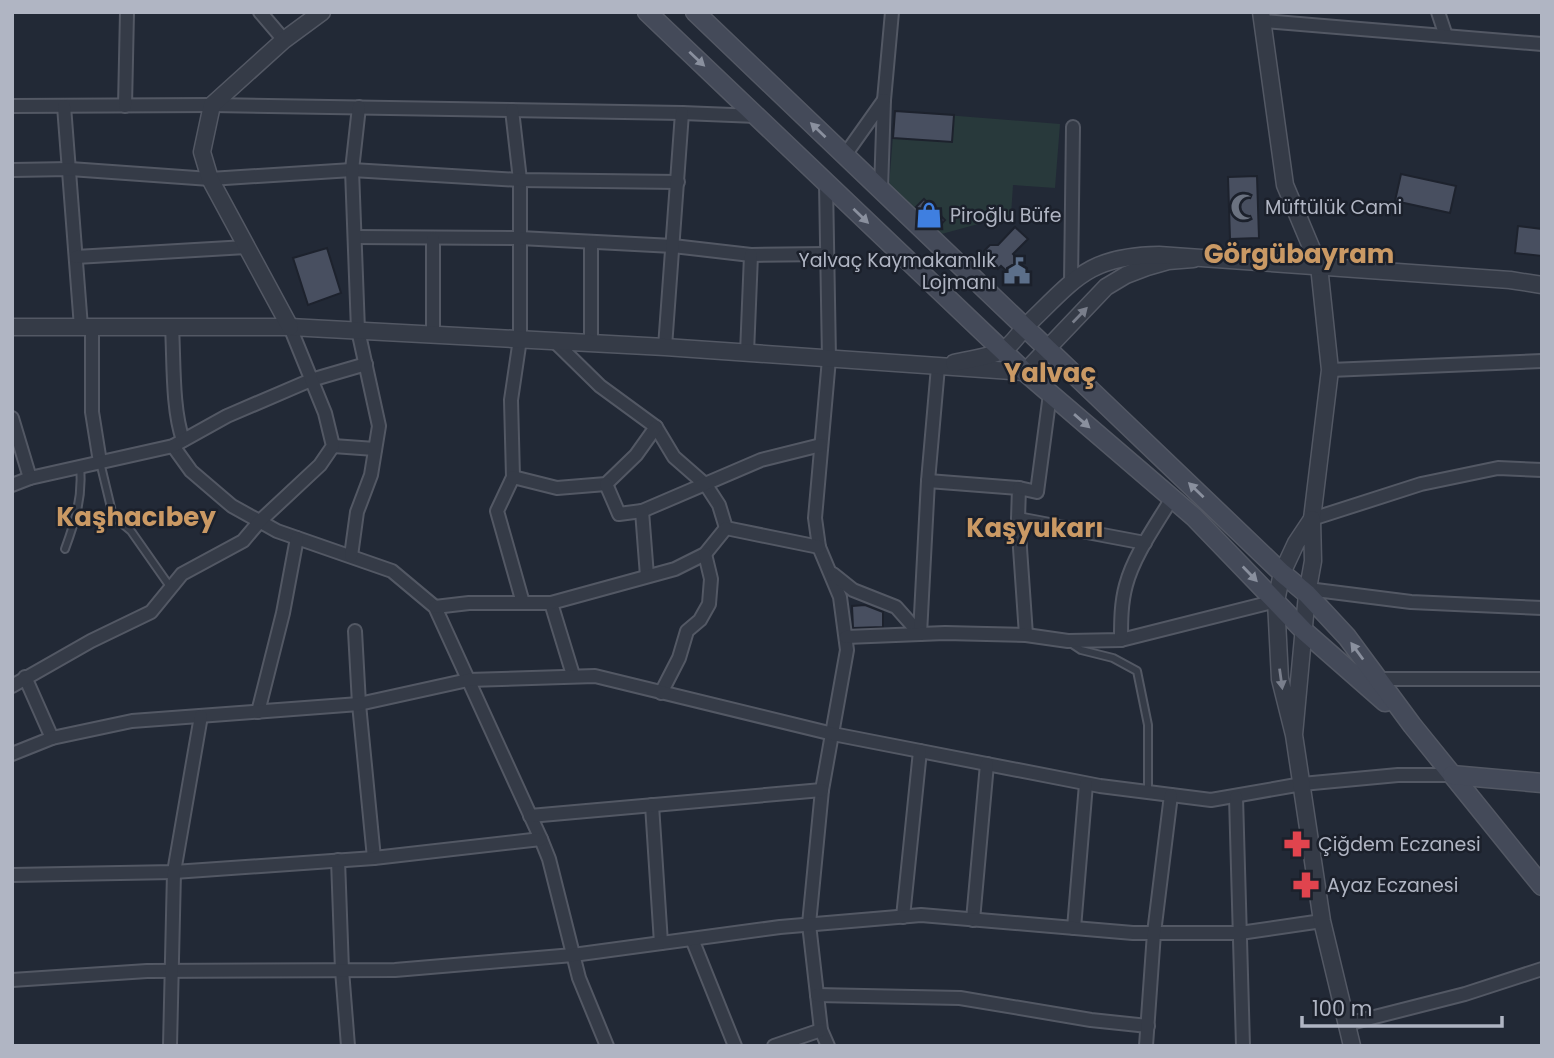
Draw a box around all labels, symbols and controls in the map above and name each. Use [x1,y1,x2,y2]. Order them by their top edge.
one-way arrow [688,50,705,66]
one-way arrow [810,122,827,139]
mosque icon: Müftülük Cami [1229,192,1259,222]
place label: Müftülük Cami [1265,194,1402,221]
shop icon: Piroğlu Büfe [914,200,944,230]
place label: Piroğlu Büfe [950,202,1062,229]
one-way arrow [852,208,870,224]
district label: Görgübayram [1204,236,1394,272]
place label: Yalvaç Kaymakamlık Lojmanı [799,247,996,296]
public building icon: Yalvaç Kaymakamlık Lojmanı [1002,256,1032,286]
one-way arrow [1072,307,1088,323]
district label: Yalvaç [1004,355,1096,391]
one-way arrow [1073,413,1091,429]
one-way arrow [1188,483,1205,499]
district label: Kaşhacıbey [56,499,216,535]
district label: Kaşyukarı [966,510,1104,546]
one-way arrow [1241,565,1257,582]
one-way arrow [1349,642,1364,660]
one-way arrow [1276,668,1287,690]
pharmacy icon: Çiğdem Eczanesi [1282,829,1312,859]
place label: Çiğdem Eczanesi [1318,831,1481,858]
pharmacy icon: Ayaz Eczanesi [1291,870,1321,900]
place label: Ayaz Eczanesi [1327,872,1458,899]
scale bar [1302,984,1502,1028]
text: 100 m [1312,994,1372,1023]

